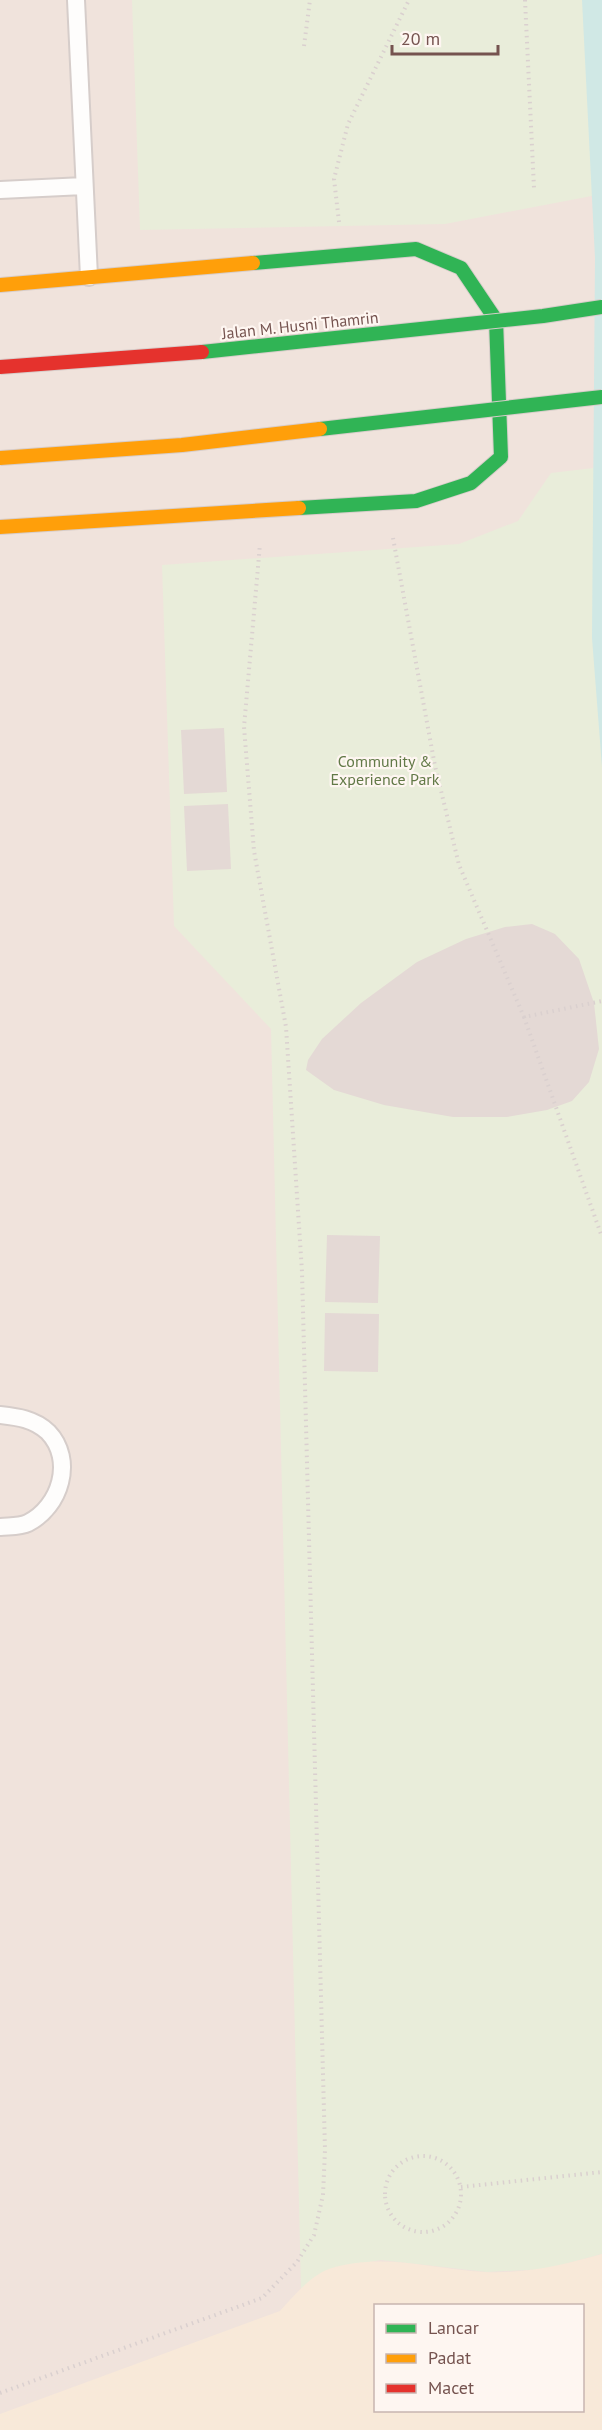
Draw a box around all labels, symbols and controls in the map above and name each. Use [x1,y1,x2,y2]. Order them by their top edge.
scale bar [392,18,498,56]
text: 20 m [401,27,440,50]
street label: Jalan M. Husni Thamrin [220,307,379,343]
park label: Community & Experience Park [331,751,440,789]
legend [374,2304,584,2412]
text: Lancar [428,2316,479,2339]
text: Padat [428,2346,471,2369]
text: Macet [428,2376,474,2399]

